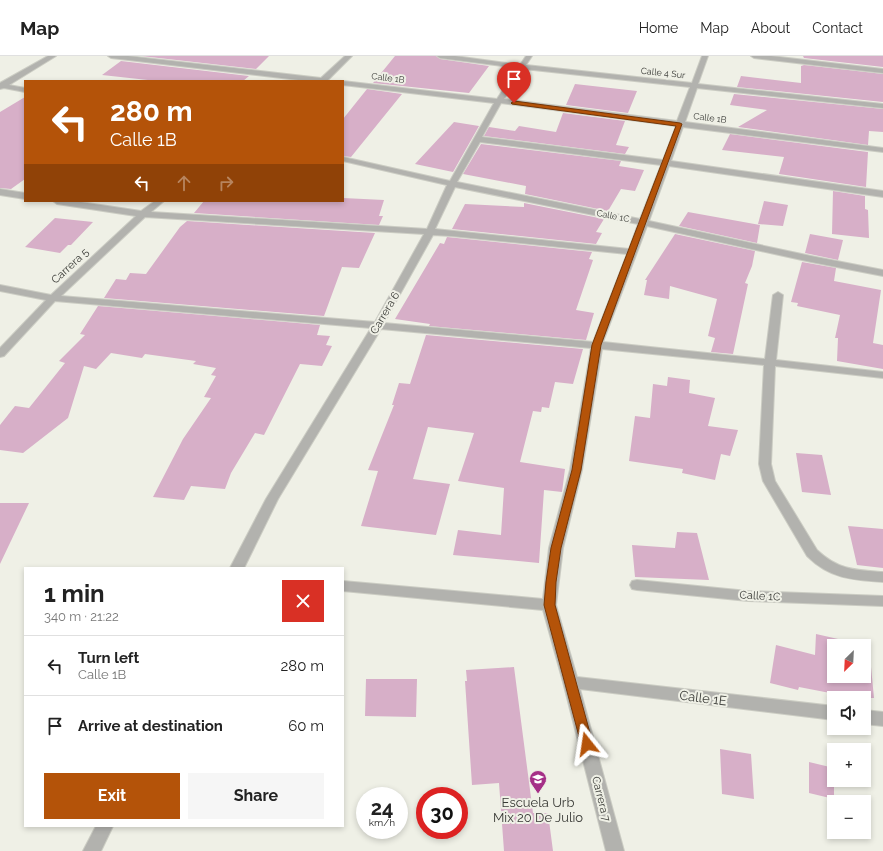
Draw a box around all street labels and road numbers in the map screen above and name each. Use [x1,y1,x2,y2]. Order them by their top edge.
street label: Calle 4 Sur [640,66,687,80]
street label: Calle 1B [371,71,405,85]
street label: Calle 1B [693,111,727,125]
street label: Calle 1C [596,208,630,224]
street label: Carrera 5 [49,245,91,287]
street label: Carrera 6 [368,289,403,337]
street label: Calle 1C [739,588,781,604]
street label: Calle 1E [679,688,728,708]
street label: Carrera 7 [589,775,613,823]

